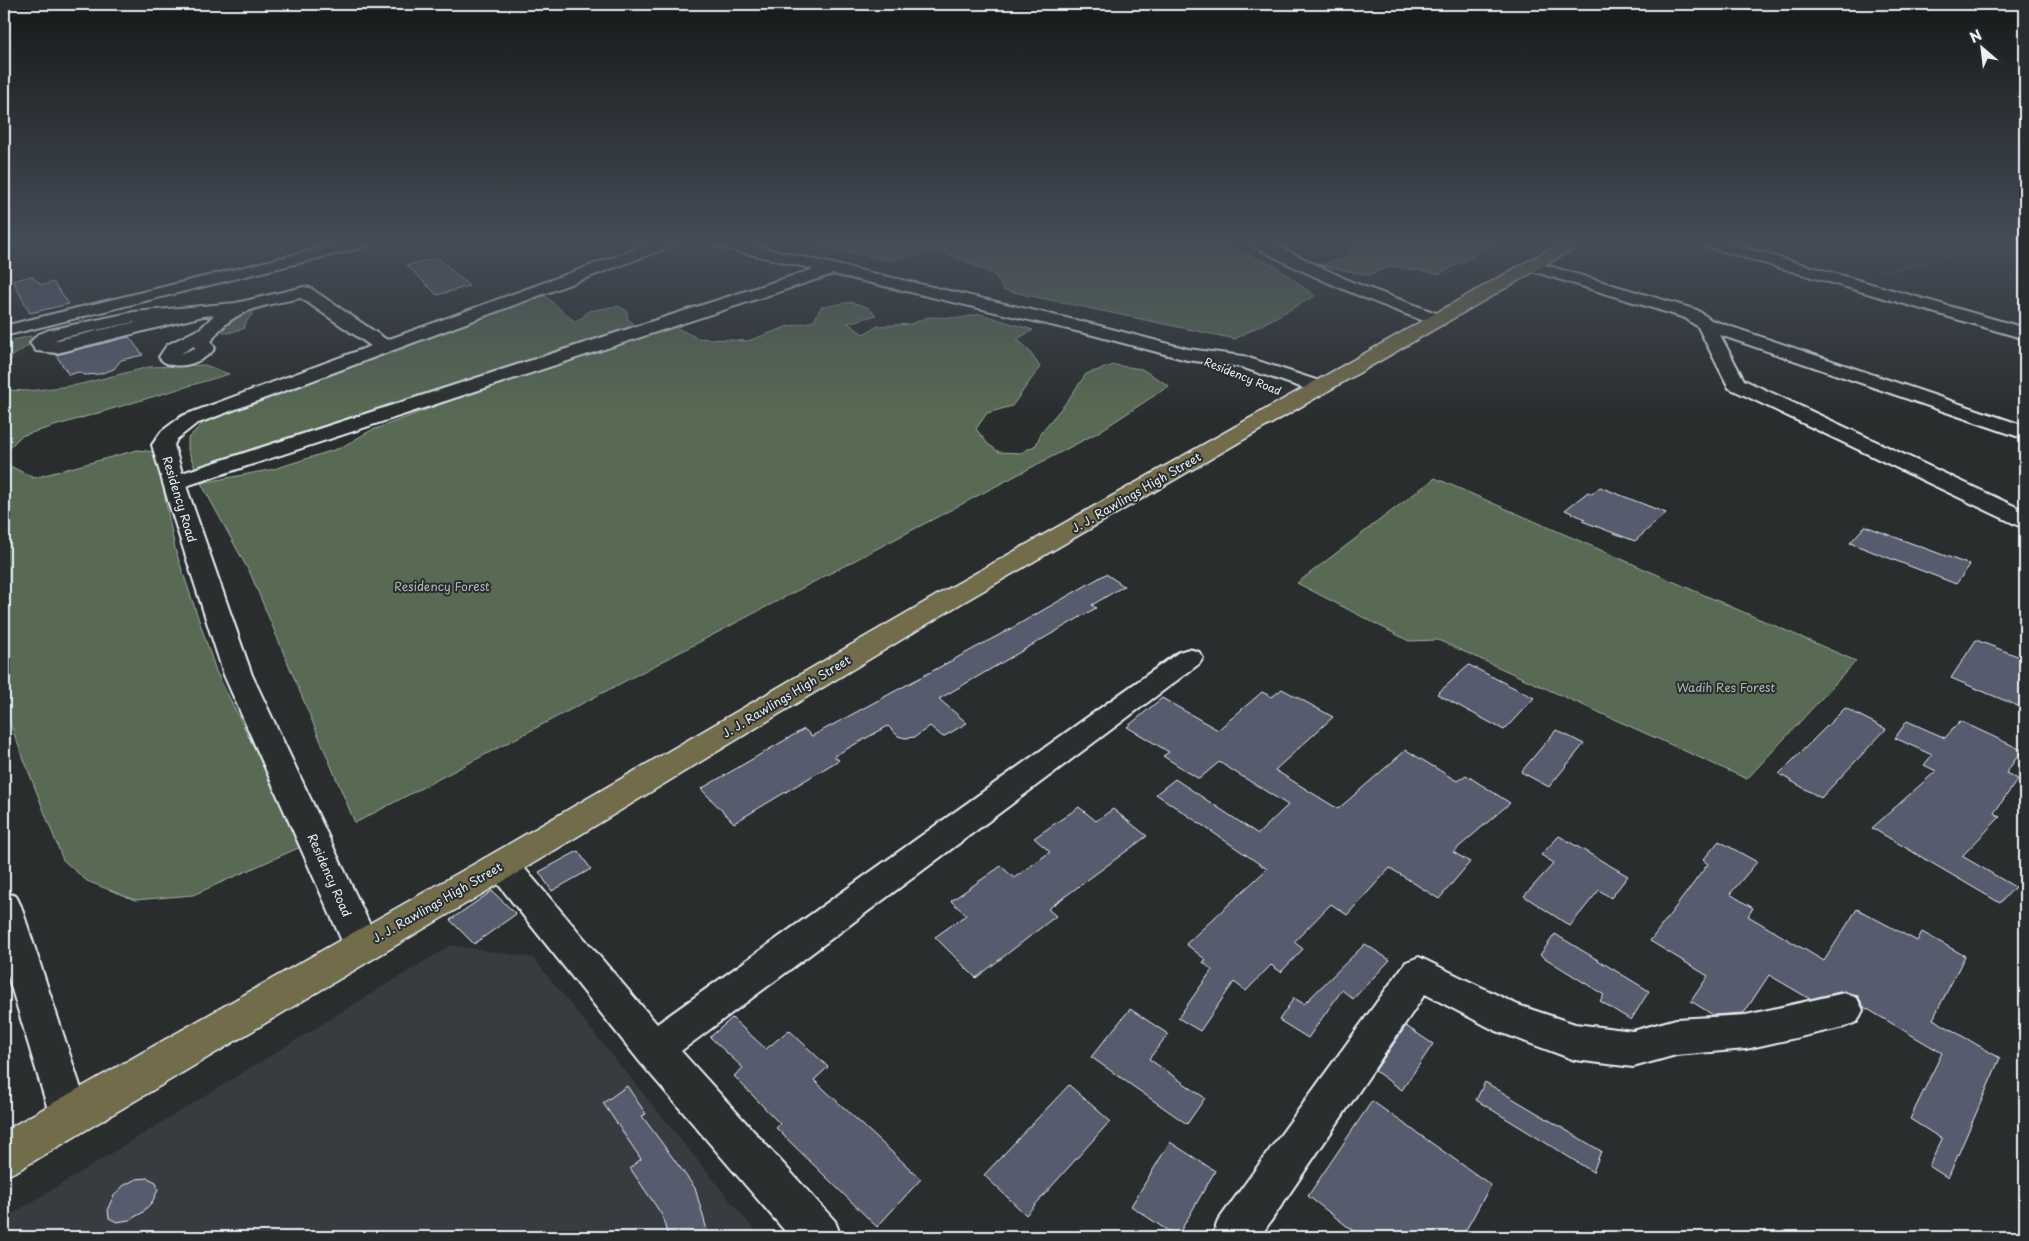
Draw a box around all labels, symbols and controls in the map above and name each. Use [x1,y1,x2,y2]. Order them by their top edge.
north arrow [1956,22,2006,72]
text: N [1966,24,1985,48]
street label: Residency Road [1202,353,1284,399]
street label: J. J. Rawlings High Street [1068,447,1204,537]
street label: Residency Road [158,454,202,544]
park label: Residency Forest [394,577,490,595]
street label: J. J. Rawlings High Street [718,650,854,742]
park label: Wadih Res Forest [1677,678,1775,696]
street label: Residency Road [304,831,356,919]
street label: J. J. Rawlings High Street [369,857,505,947]

